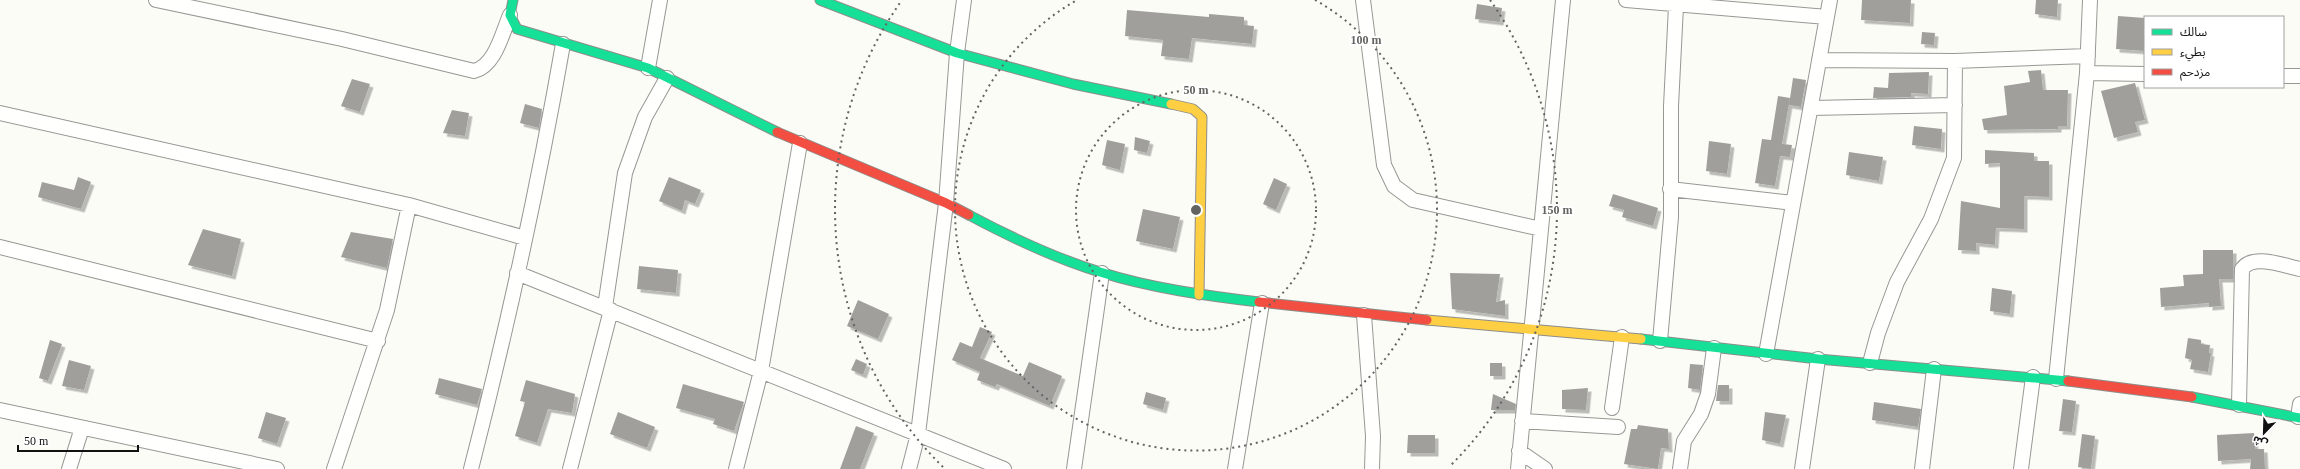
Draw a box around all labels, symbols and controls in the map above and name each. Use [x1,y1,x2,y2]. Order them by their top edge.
legend [2144,16,2284,88]
text: سالك [2180,25,2207,39]
text: 100 m [1351,33,1382,47]
text: بطيء [2180,45,2206,62]
text: مزدحم [2180,65,2210,81]
text: 50 m [1184,83,1209,97]
centre of rings [1189,203,1203,217]
text: 150 m [1542,203,1573,217]
north arrow [2244,413,2284,453]
scale bar [18,427,138,453]
text: ش [2251,433,2270,451]
text: 50 m [24,434,49,448]

